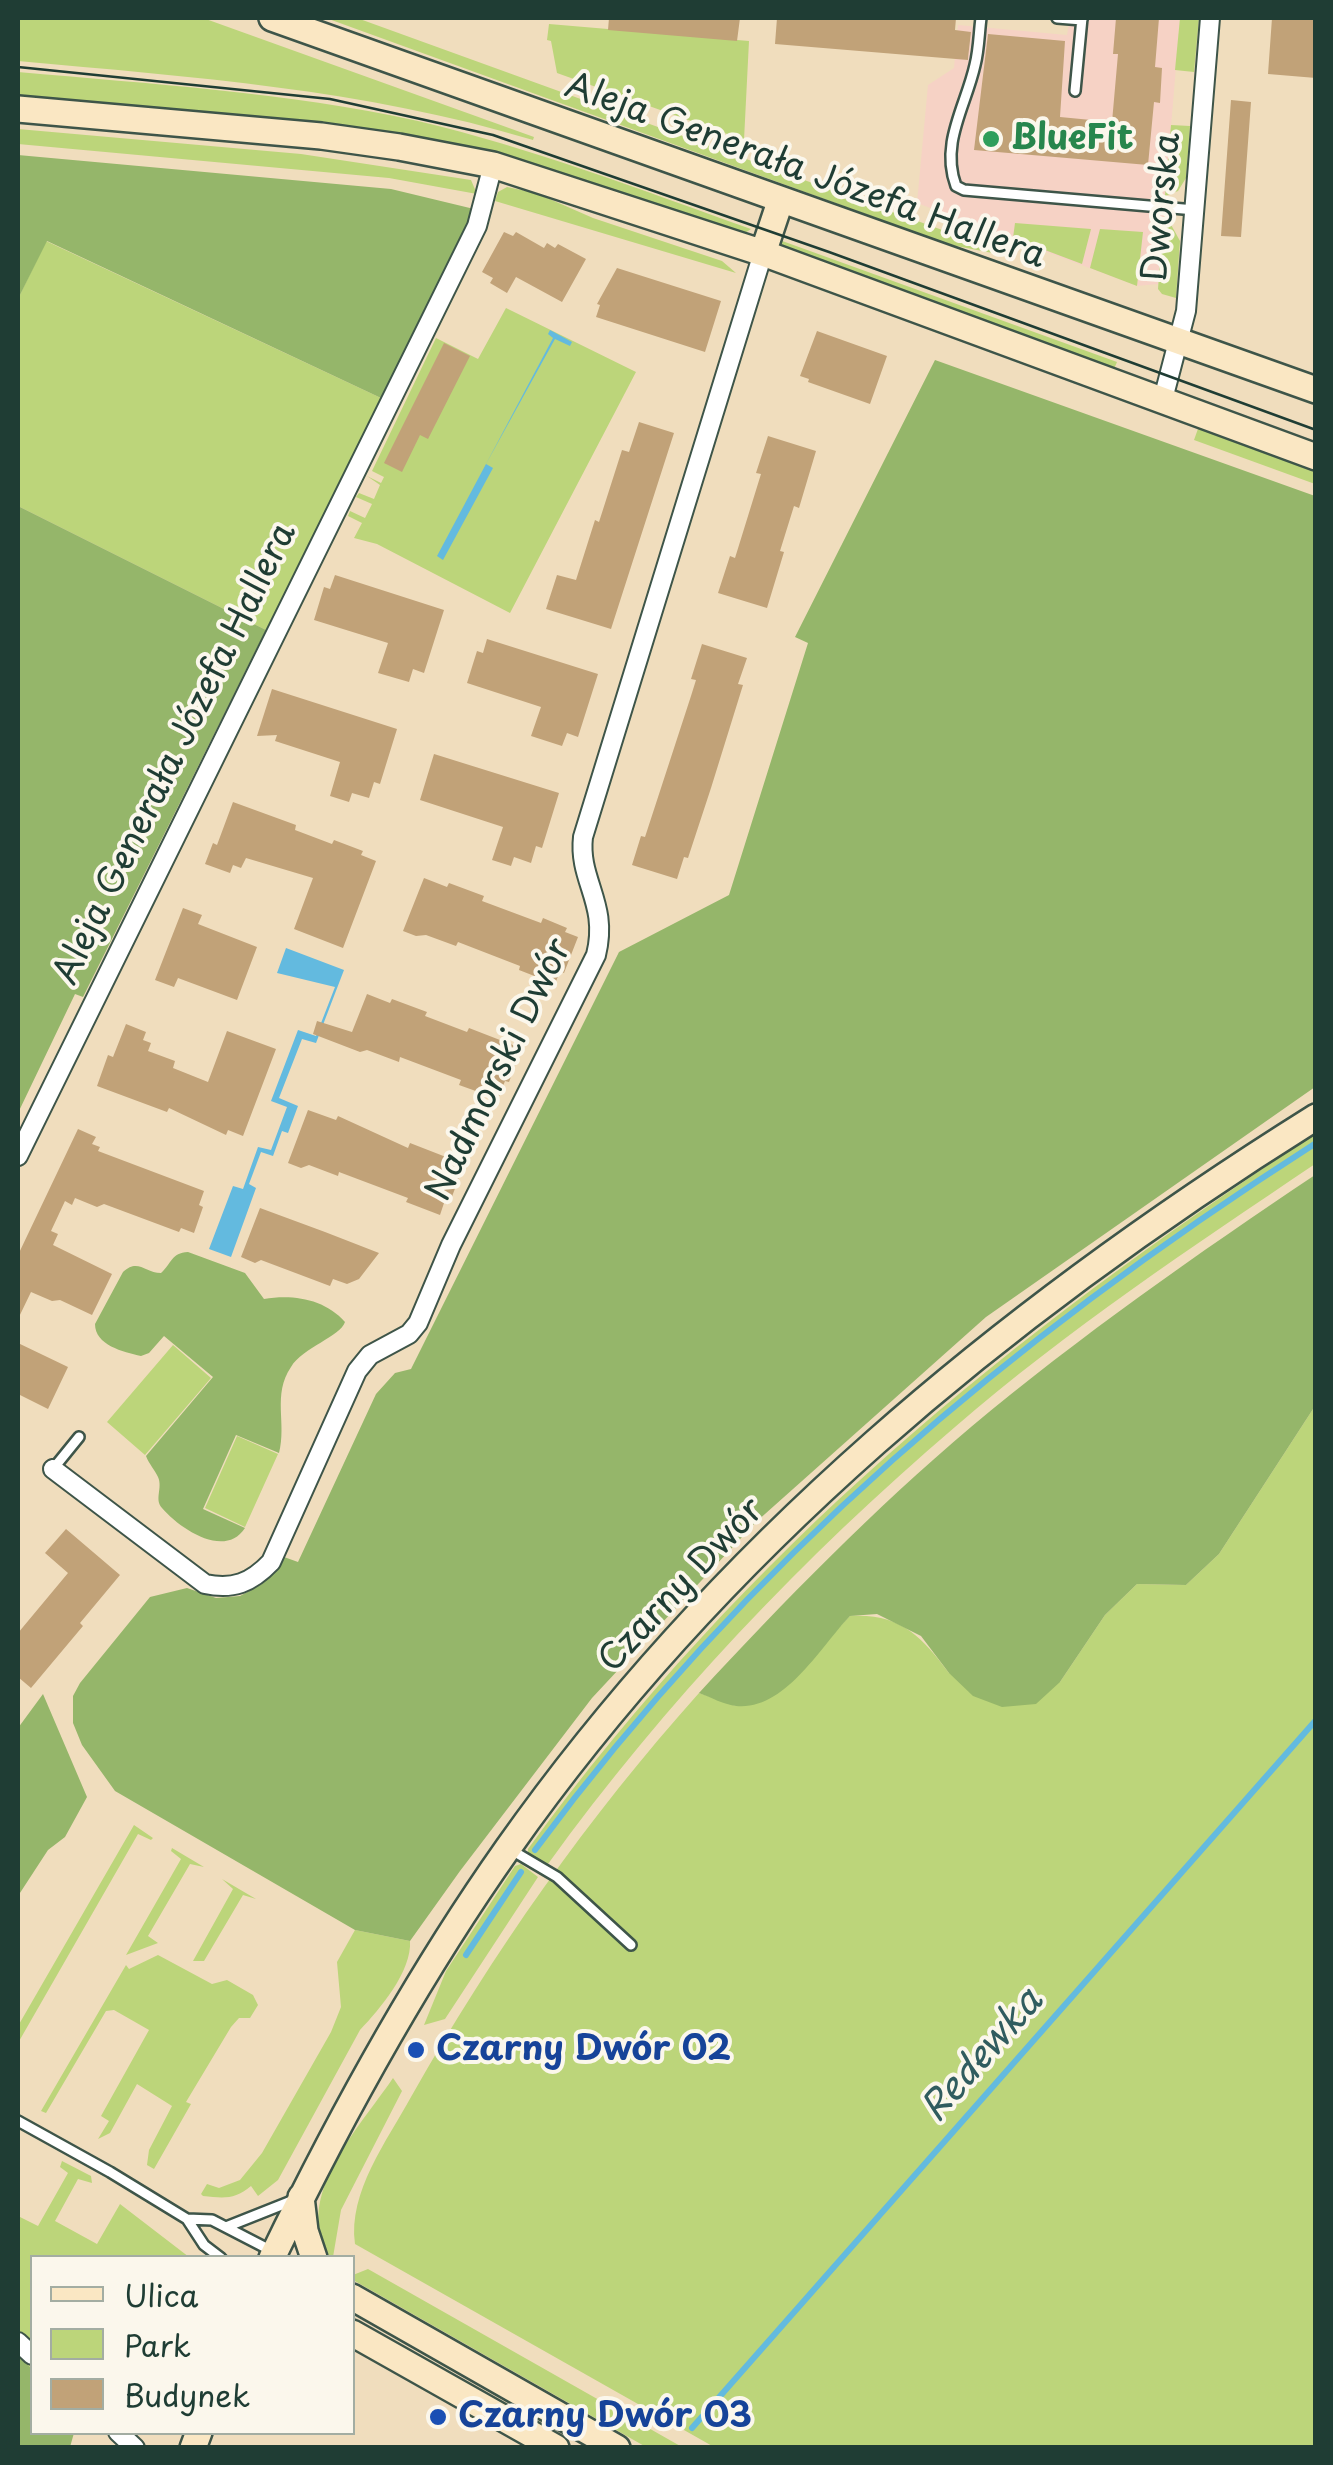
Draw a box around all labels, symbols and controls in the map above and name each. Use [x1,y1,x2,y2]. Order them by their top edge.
street label: Aleja Generała Józefa Hallera [559,65,1051,279]
place label: BlueFit [1011,118,1134,160]
marker: BlueFit [980,128,1002,150]
street label: Dworska [1136,131,1190,283]
street label: Aleja Generała Józefa Hallera [46,516,306,992]
street label: Nadmorski Dwór [418,932,582,1208]
street label: Czarny Dwór [591,1490,773,1682]
water label: Redewka [913,1980,1053,2132]
place label: Czarny Dwór 02 [436,2029,731,2071]
marker: Czarny Dwór 02 [405,2039,427,2061]
legend [30,2255,355,2435]
text: Ulica [124,2272,198,2317]
text: Park [124,2322,191,2367]
text: Budynek [124,2372,250,2417]
place label: Czarny Dwór 03 [458,2396,752,2438]
marker: Czarny Dwór 03 [427,2406,449,2428]

